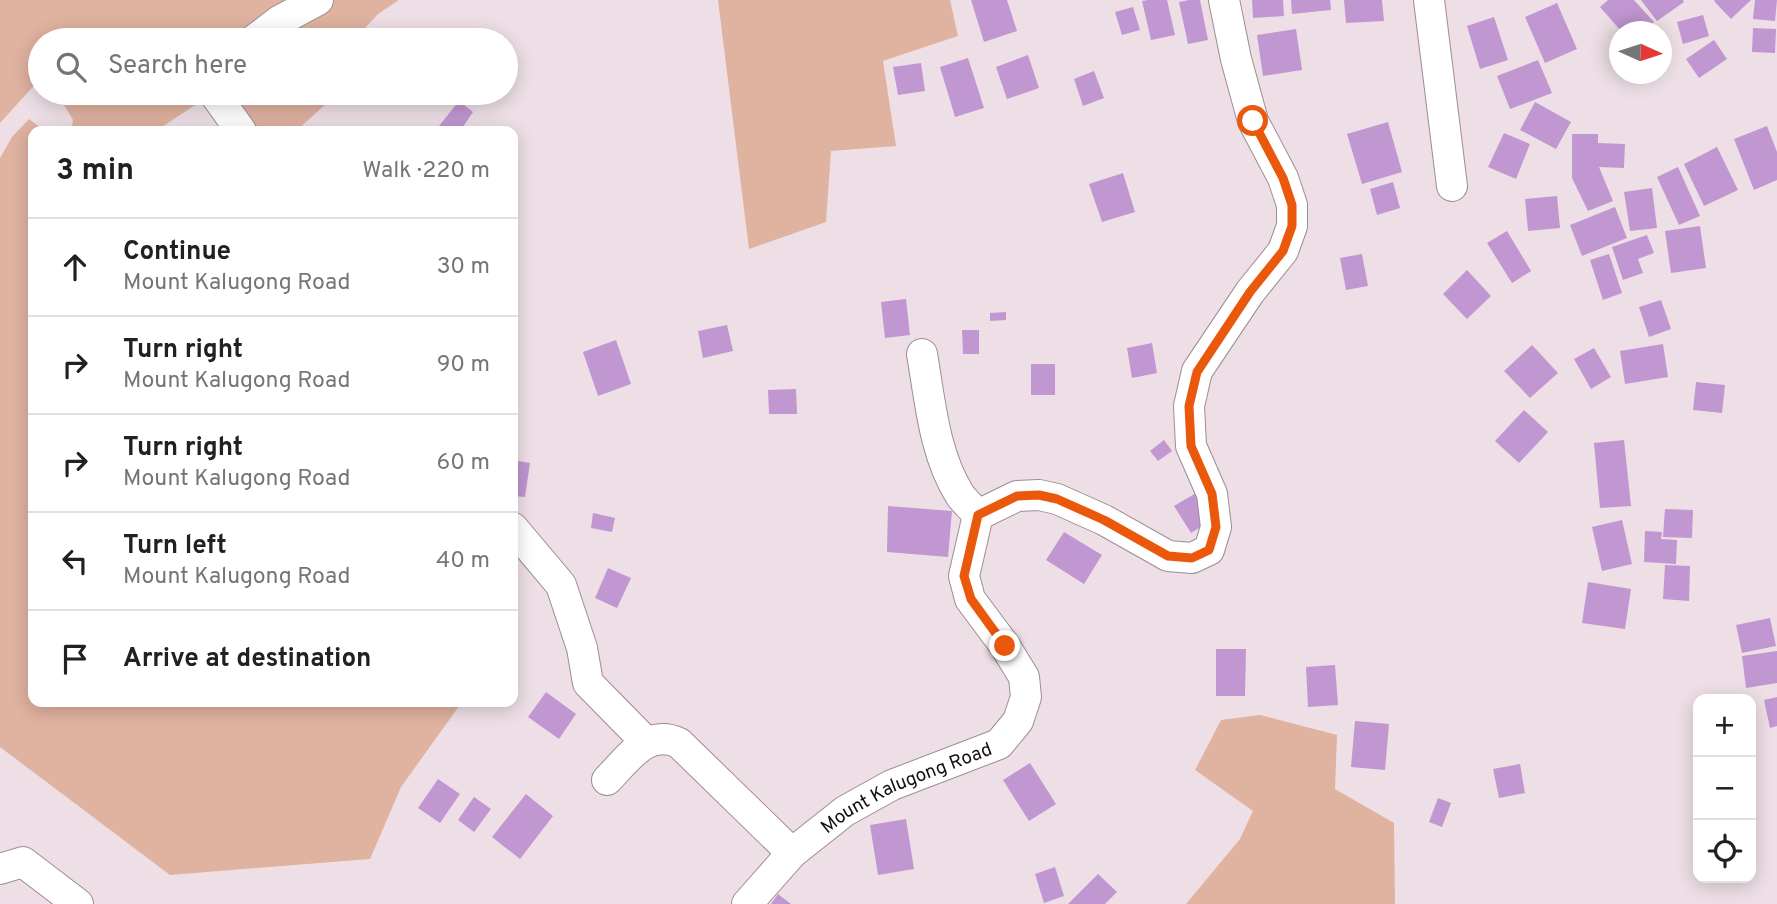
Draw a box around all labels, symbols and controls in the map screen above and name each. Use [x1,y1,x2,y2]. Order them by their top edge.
north arrow [1609,21,1672,84]
search box [28,28,518,105]
icon: search [52,48,90,86]
text: Search here [108,50,247,83]
route start [1237,105,1268,136]
text: 3 min [56,153,134,190]
text: Walk · 220 m [362,157,490,186]
text: Continue [123,236,231,269]
icon: ahead [56,248,94,286]
text: 30 m [437,253,490,282]
text: Mount Kalugong Road [123,269,350,298]
text: Turn right [123,334,243,367]
icon: right [56,346,94,384]
text: 90 m [437,351,490,380]
text: Mount Kalugong Road [123,367,350,396]
text: Turn right [123,432,243,465]
icon: right [56,444,94,482]
text: 60 m [437,449,490,478]
text: Mount Kalugong Road [123,465,350,494]
text: Turn left [123,530,227,563]
icon: left [56,542,94,580]
text: 40 m [436,547,490,576]
text: Mount Kalugong Road [123,563,350,592]
route end [989,630,1020,661]
icon: arrive [56,640,94,678]
text: Arrive at destination [123,643,371,676]
map controls [1693,694,1756,883]
button: + [1693,694,1756,757]
street label: Mount Kalugong Road [816,738,996,840]
button: − [1693,757,1756,820]
button: locate [1693,820,1756,883]

